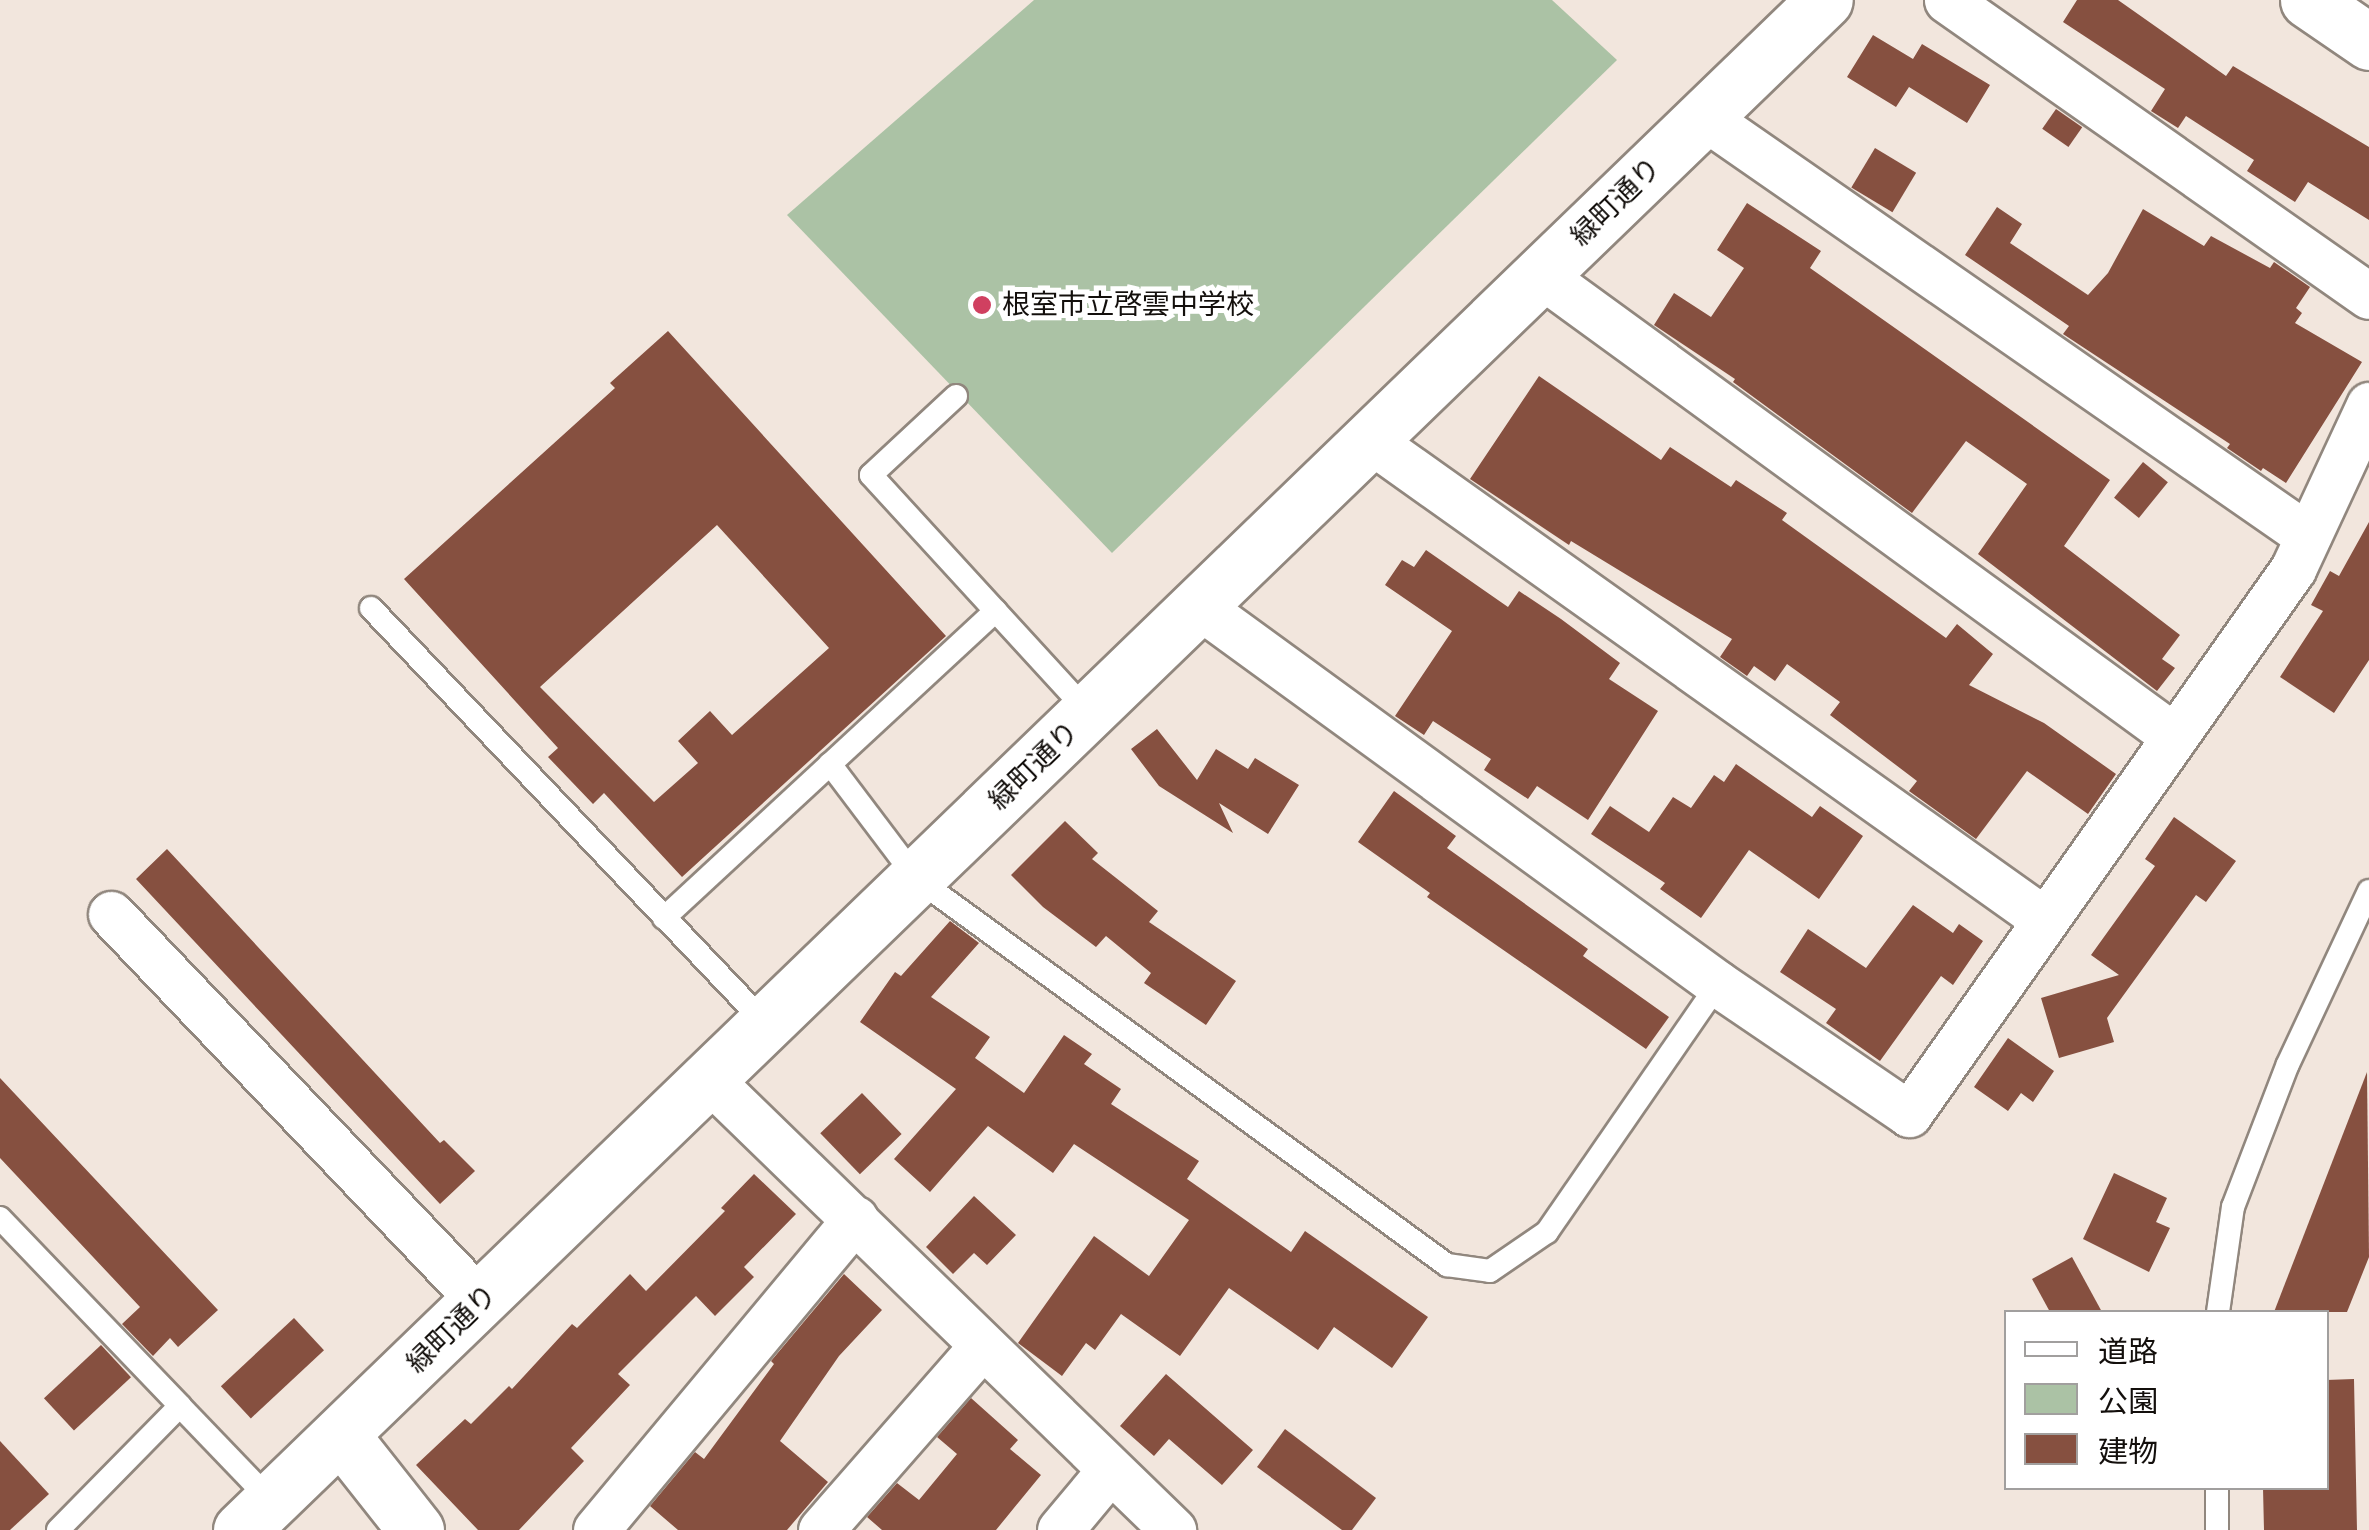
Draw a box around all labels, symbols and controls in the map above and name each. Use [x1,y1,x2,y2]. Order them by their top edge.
street label: 緑町通り [1564,151,1668,253]
place label: 根室市立啓雲中学校 [1002,288,1254,322]
marker: 根室市立啓雲中学校 [971,294,993,316]
street label: 緑町通り [982,715,1086,817]
street label: 緑町通り [400,1278,504,1380]
legend [2004,1310,2329,1490]
text: 道路 [2098,1334,2158,1370]
text: 公園 [2098,1384,2158,1420]
text: 建物 [2098,1434,2158,1470]

